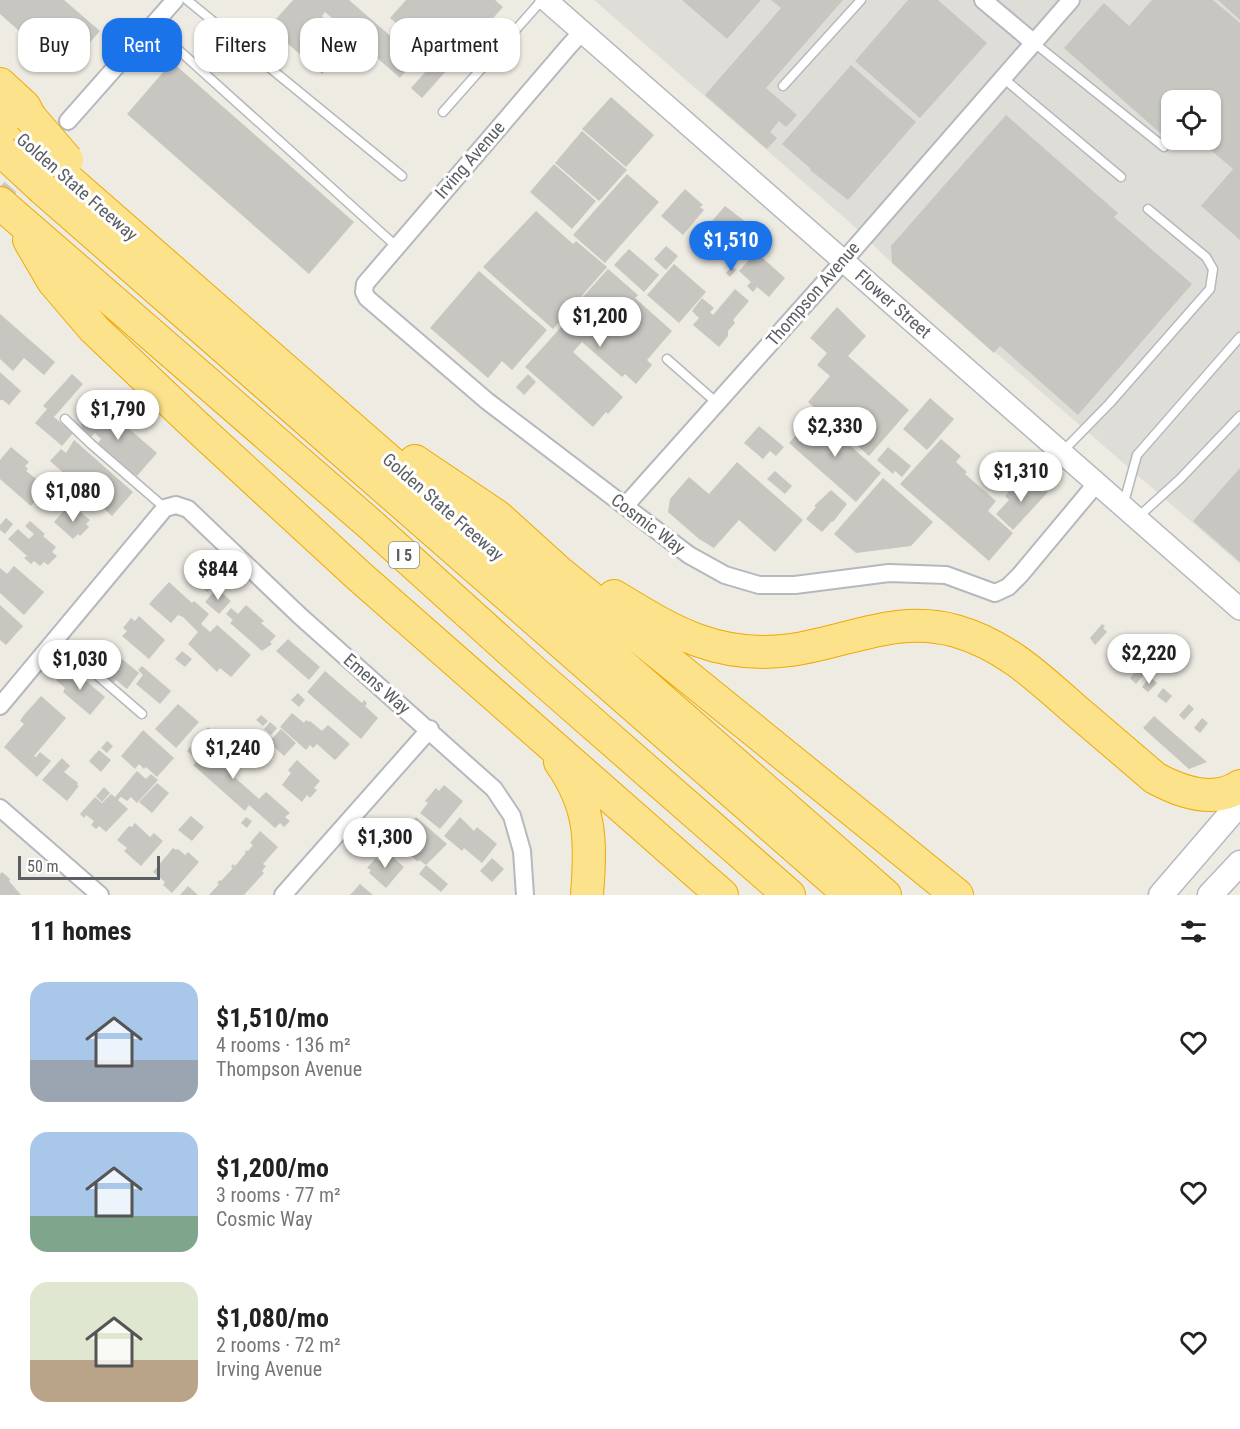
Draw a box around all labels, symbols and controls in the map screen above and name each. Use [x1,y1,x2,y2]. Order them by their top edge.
chip: Buy [18,18,90,72]
chip: Rent [102,18,182,72]
chip: Filters [194,18,288,72]
chip: New [300,18,378,72]
chip: Apartment [390,18,520,72]
map controls [1161,90,1221,150]
button: locate [1161,90,1221,150]
street label: Irving Avenue [430,117,509,203]
street label: Golden State Freeway [13,128,143,245]
pin: $1,510 [682,221,780,272]
text: $1,510 [703,228,759,252]
street label: Thompson Avenue [762,237,864,350]
street label: Flower Street [851,265,936,342]
pin: $1,200 [551,297,649,348]
text: $1,200 [572,304,628,328]
pin: $1,790 [69,390,167,441]
text: $1,790 [90,397,146,421]
pin: $2,330 [786,407,884,458]
text: $2,330 [807,414,863,438]
street label: Golden State Freeway [379,448,509,565]
pin: $1,310 [972,452,1070,503]
text: $1,310 [993,459,1049,483]
pin: $1,080 [24,472,122,523]
text: $1,080 [45,479,101,503]
street label: Cosmic Way [607,489,690,558]
road number: I 5 [389,542,419,568]
pin: $844 [182,550,254,601]
text: $844 [198,557,238,581]
pin: $2,220 [1100,634,1198,685]
pin: $1,030 [31,640,129,691]
text: $2,220 [1121,641,1177,665]
text: $1,030 [52,647,108,671]
street label: Emens Way [340,649,415,719]
pin: $1,240 [184,729,282,780]
text: $1,240 [205,736,261,760]
pin: $1,300 [336,818,434,869]
text: $1,300 [357,825,413,849]
scale bar [18,853,160,880]
text: 50 m [27,857,59,876]
icon: filters [1177,915,1210,948]
text: 11 homes [30,916,132,946]
text: $1,510/mo [216,1003,329,1033]
icon: home [78,1006,150,1078]
icon: heart [1177,1026,1210,1059]
text: 4 rooms · 136 m² [216,1033,351,1057]
text: Thompson Avenue [216,1057,362,1081]
text: $1,200/mo [216,1153,329,1183]
icon: home [78,1156,150,1228]
icon: heart [1177,1176,1210,1209]
text: 3 rooms · 77 m² [216,1183,341,1207]
text: Cosmic Way [216,1207,313,1231]
text: $1,080/mo [216,1303,329,1333]
icon: home [78,1306,150,1378]
icon: heart [1177,1326,1210,1359]
text: 2 rooms · 72 m² [216,1333,341,1357]
text: Irving Avenue [216,1357,322,1381]

